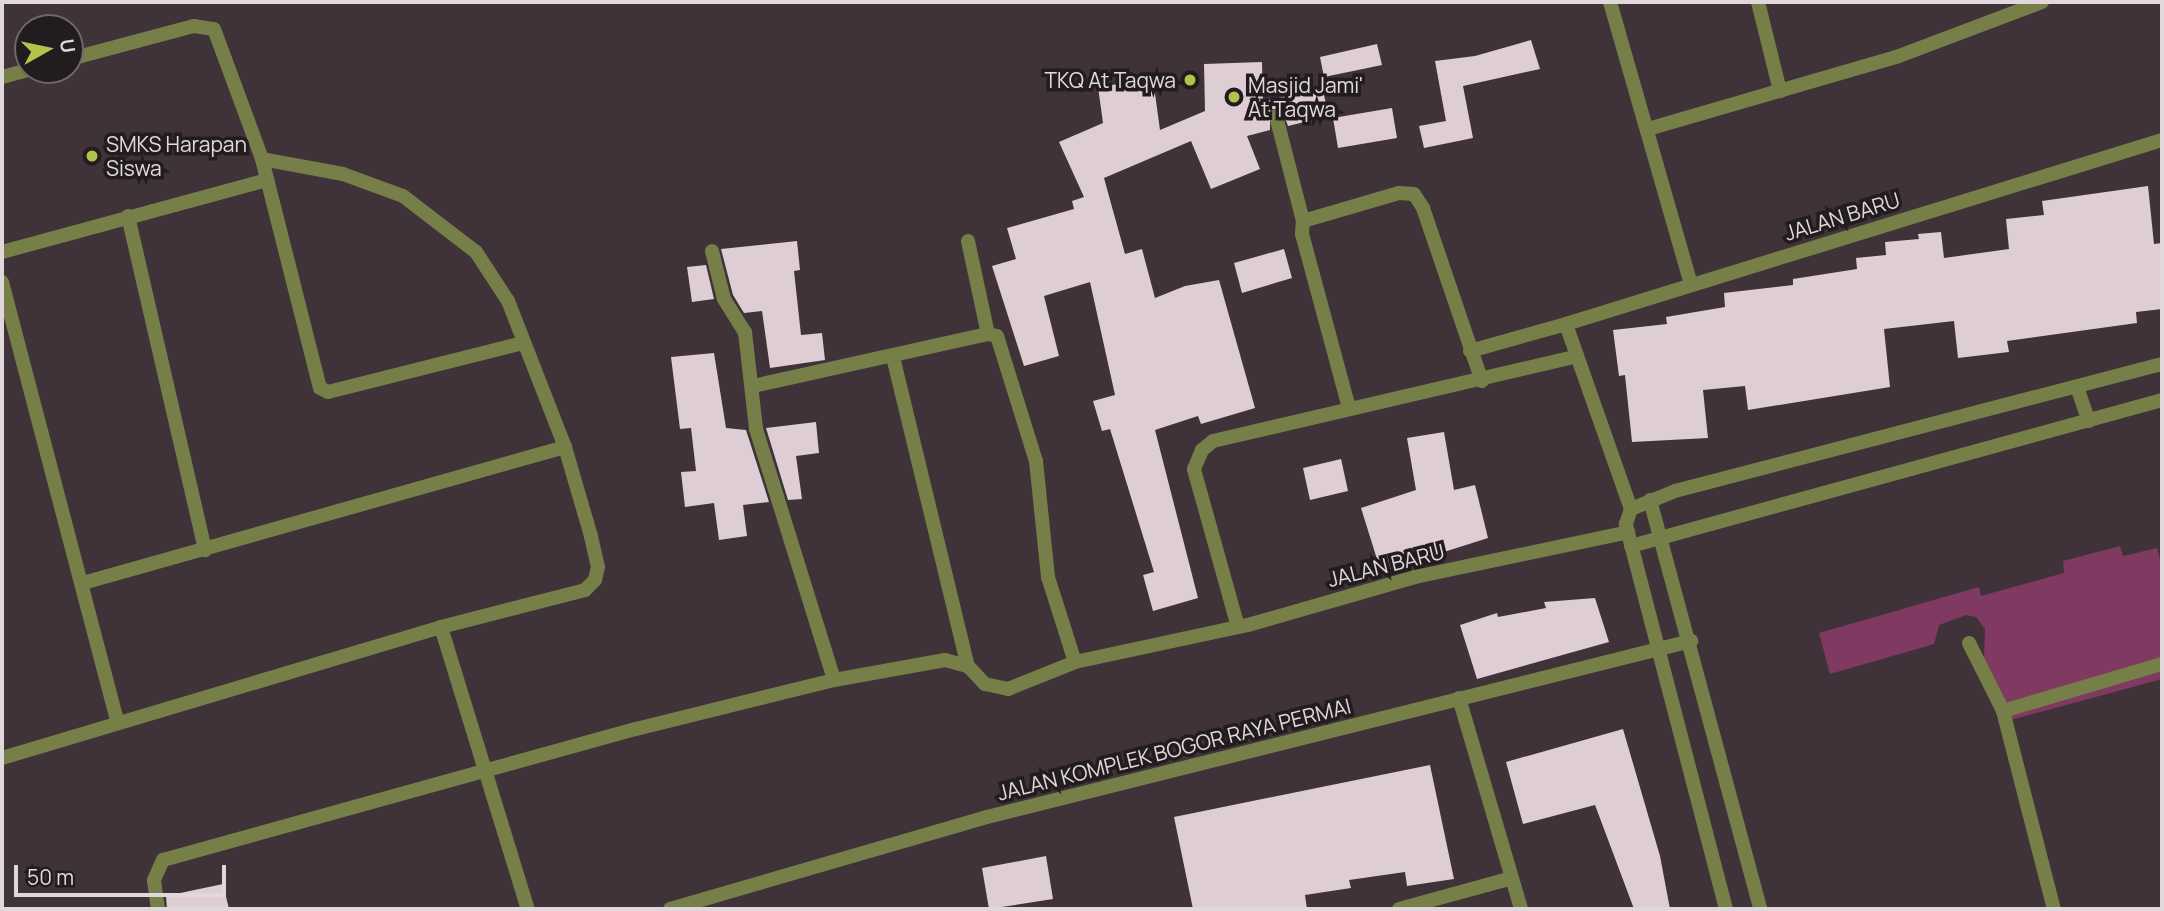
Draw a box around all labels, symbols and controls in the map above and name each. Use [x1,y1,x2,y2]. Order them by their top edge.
north arrow [14,14,84,84]
text: U [54,37,82,55]
place label: TKQ At Taqwa [1044,67,1176,93]
marker: TKQ At Taqwa [1182,72,1198,88]
place label: Masjid Jami' At Taqwa [1248,72,1363,122]
marker: Masjid Jami' At Taqwa [1226,89,1242,105]
place label: SMKS Harapan Siswa [106,131,247,181]
marker: SMKS Harapan Siswa [84,148,100,164]
street label: JALAN BARU [1781,186,1903,246]
street label: JALAN BARU [1325,538,1447,592]
street label: JALAN KOMPLEK BOGOR RAYA PERMAI [994,693,1354,805]
scale bar [18,852,229,896]
text: 50 m [27,863,74,891]

